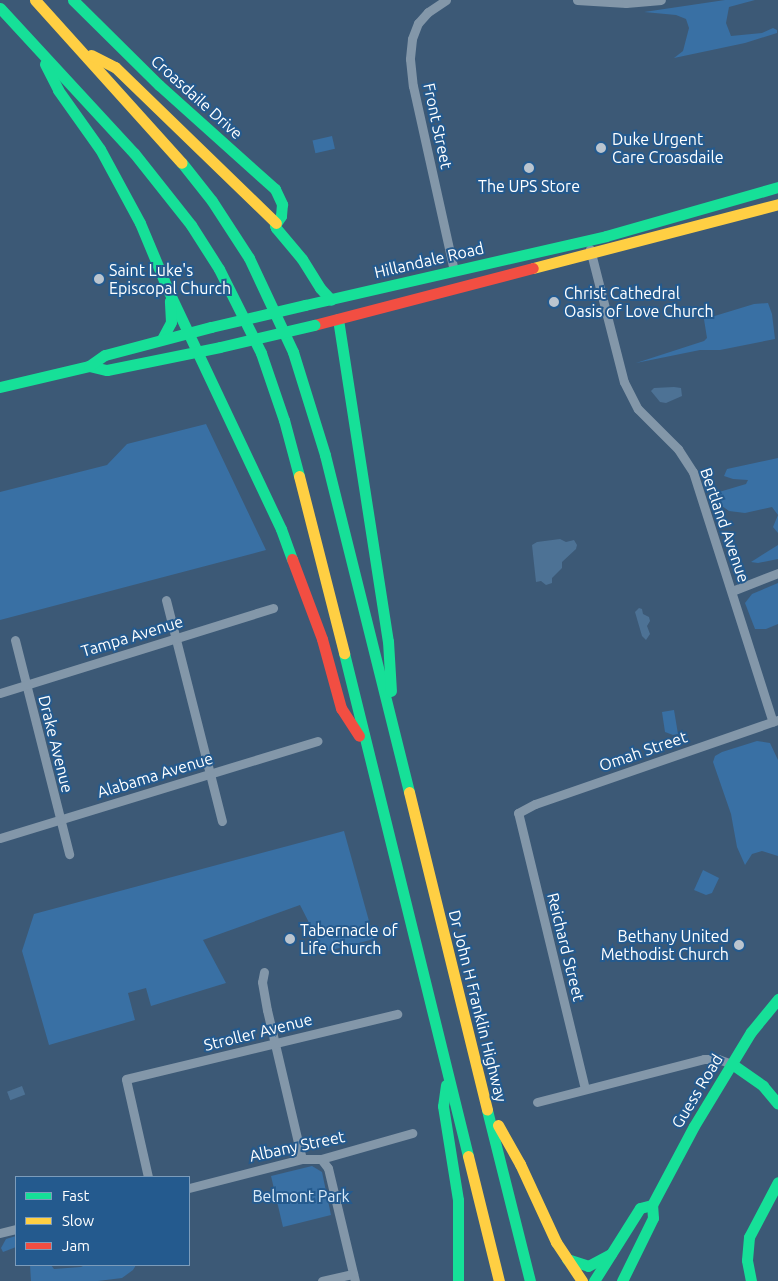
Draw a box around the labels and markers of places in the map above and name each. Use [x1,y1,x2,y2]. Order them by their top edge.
place label: Duke Urgent Care Croasdaile [612,129,723,167]
marker: Duke Urgent Care Croasdaile [594,141,608,155]
marker: The UPS Store [523,162,535,174]
place label: The UPS Store [478,176,580,196]
place label: Saint Luke's Episcopal Church [109,260,231,298]
marker: Saint Luke's Episcopal Church [93,273,105,285]
place label: Christ Cathedral Oasis of Love Church [564,283,714,321]
marker: Christ Cathedral Oasis of Love Church [548,296,560,308]
place label: Tabernacle of Life Church [300,920,398,958]
place label: Bethany United Methodist Church [601,926,729,964]
marker: Tabernacle of Life Church [284,933,296,945]
marker: Bethany United Methodist Church [733,939,745,951]

